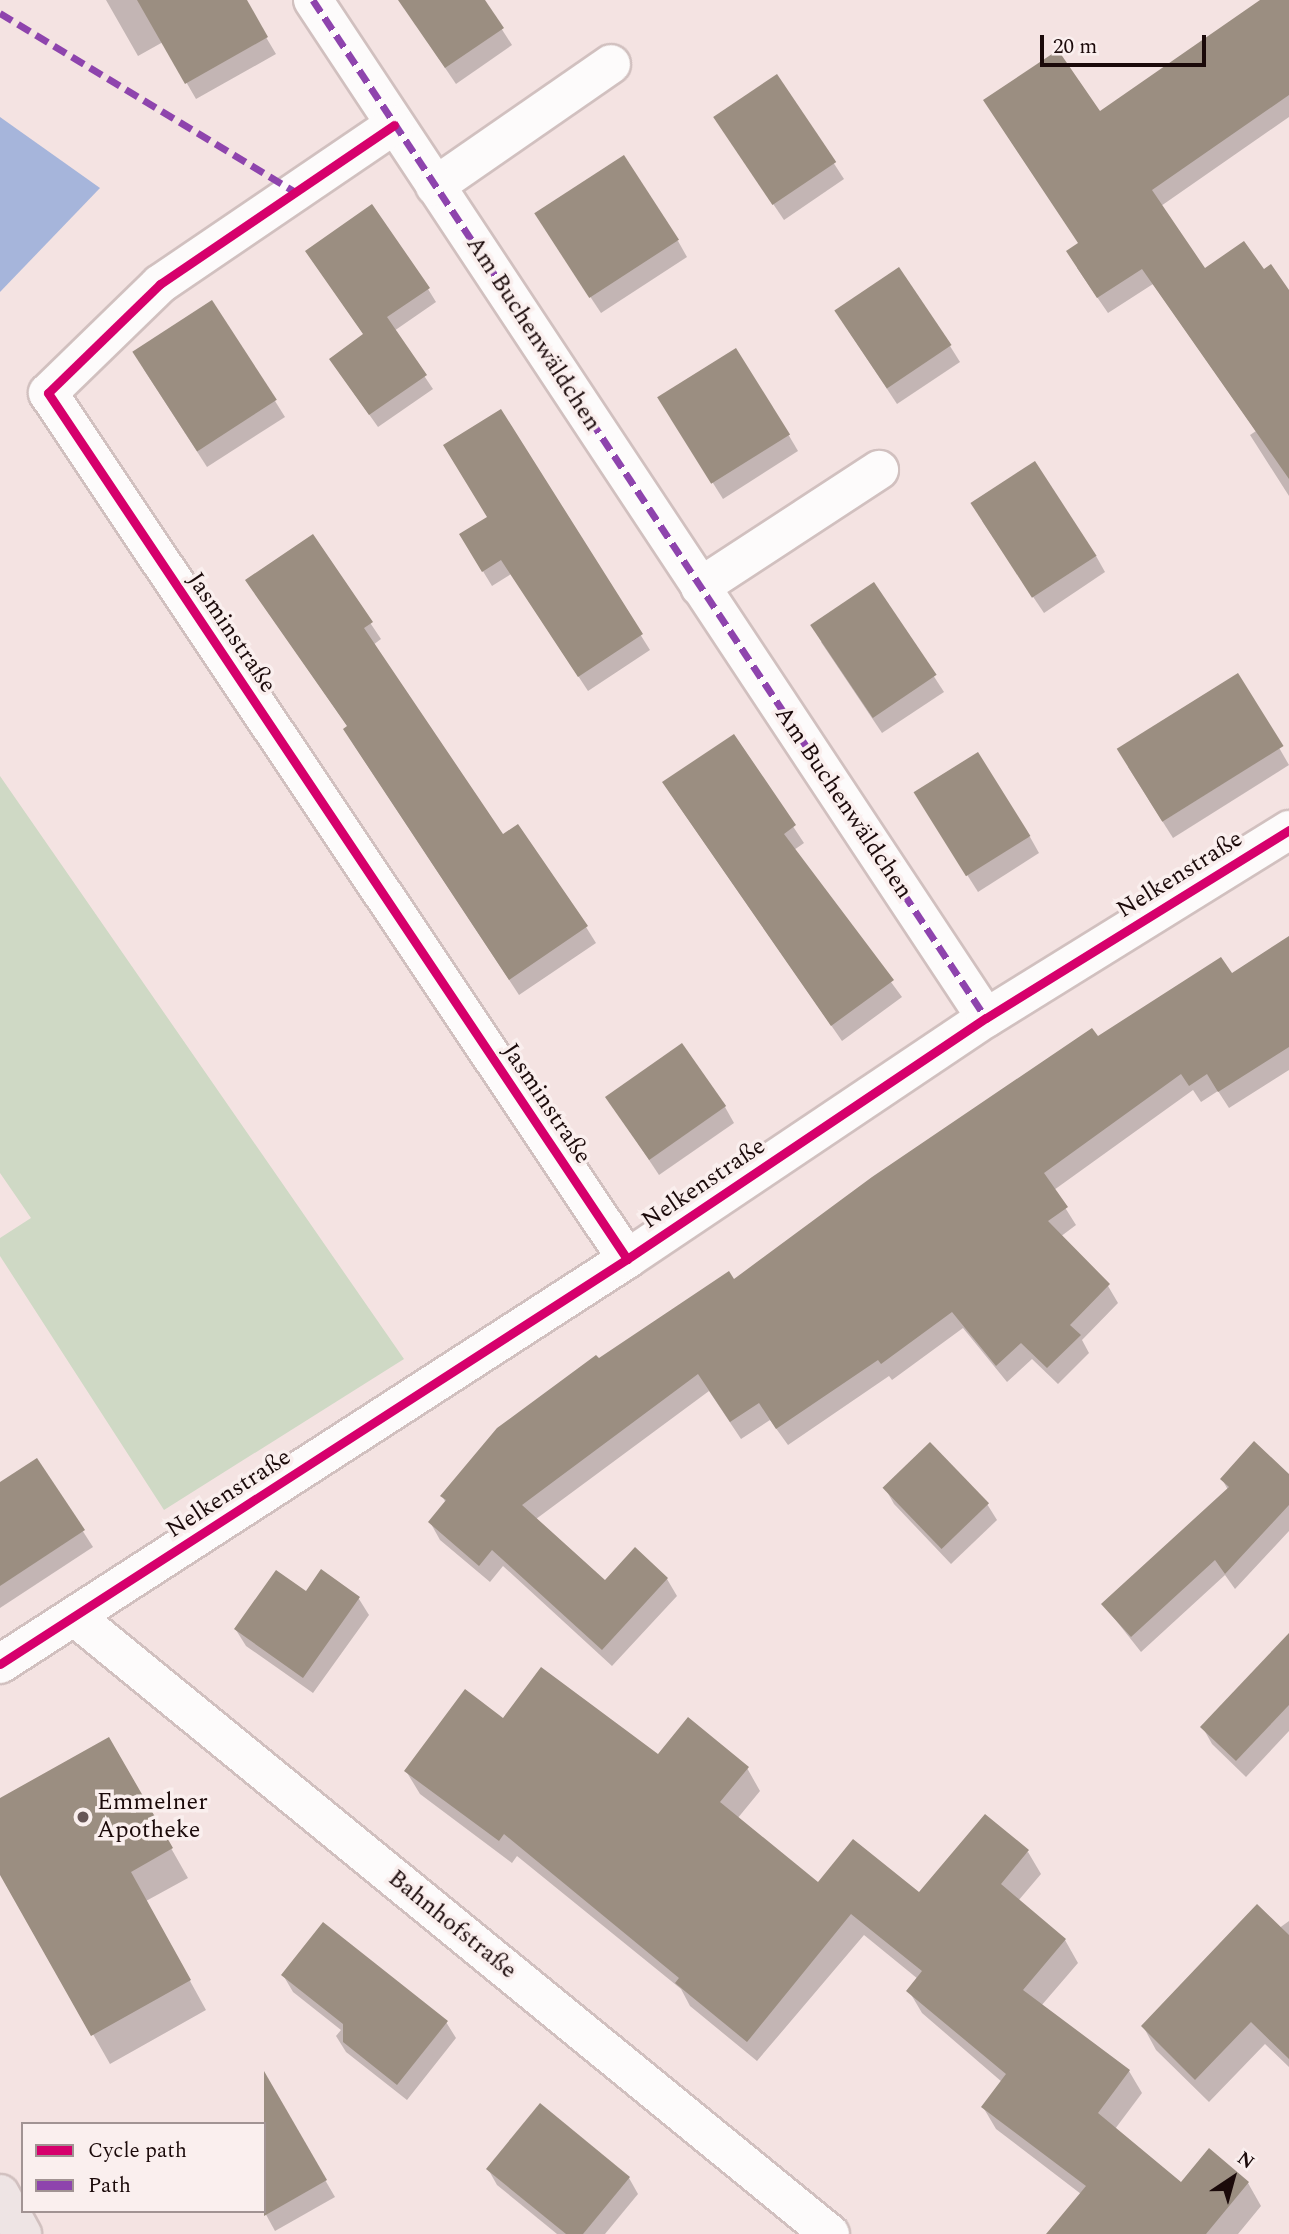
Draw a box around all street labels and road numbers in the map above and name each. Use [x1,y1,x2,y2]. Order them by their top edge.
street label: Am Buchenwäldchen [459,231,607,437]
street label: Jasminstraße [180,567,282,699]
street label: Am Buchenwäldchen [768,701,918,905]
street label: Nelkenstraße [1112,825,1248,925]
street label: Jasminstraße [495,1038,597,1170]
street label: Nelkenstraße [637,1132,771,1236]
street label: Nelkenstraße [161,1443,297,1545]
street label: Bahnhofstraße [382,1864,522,1986]

